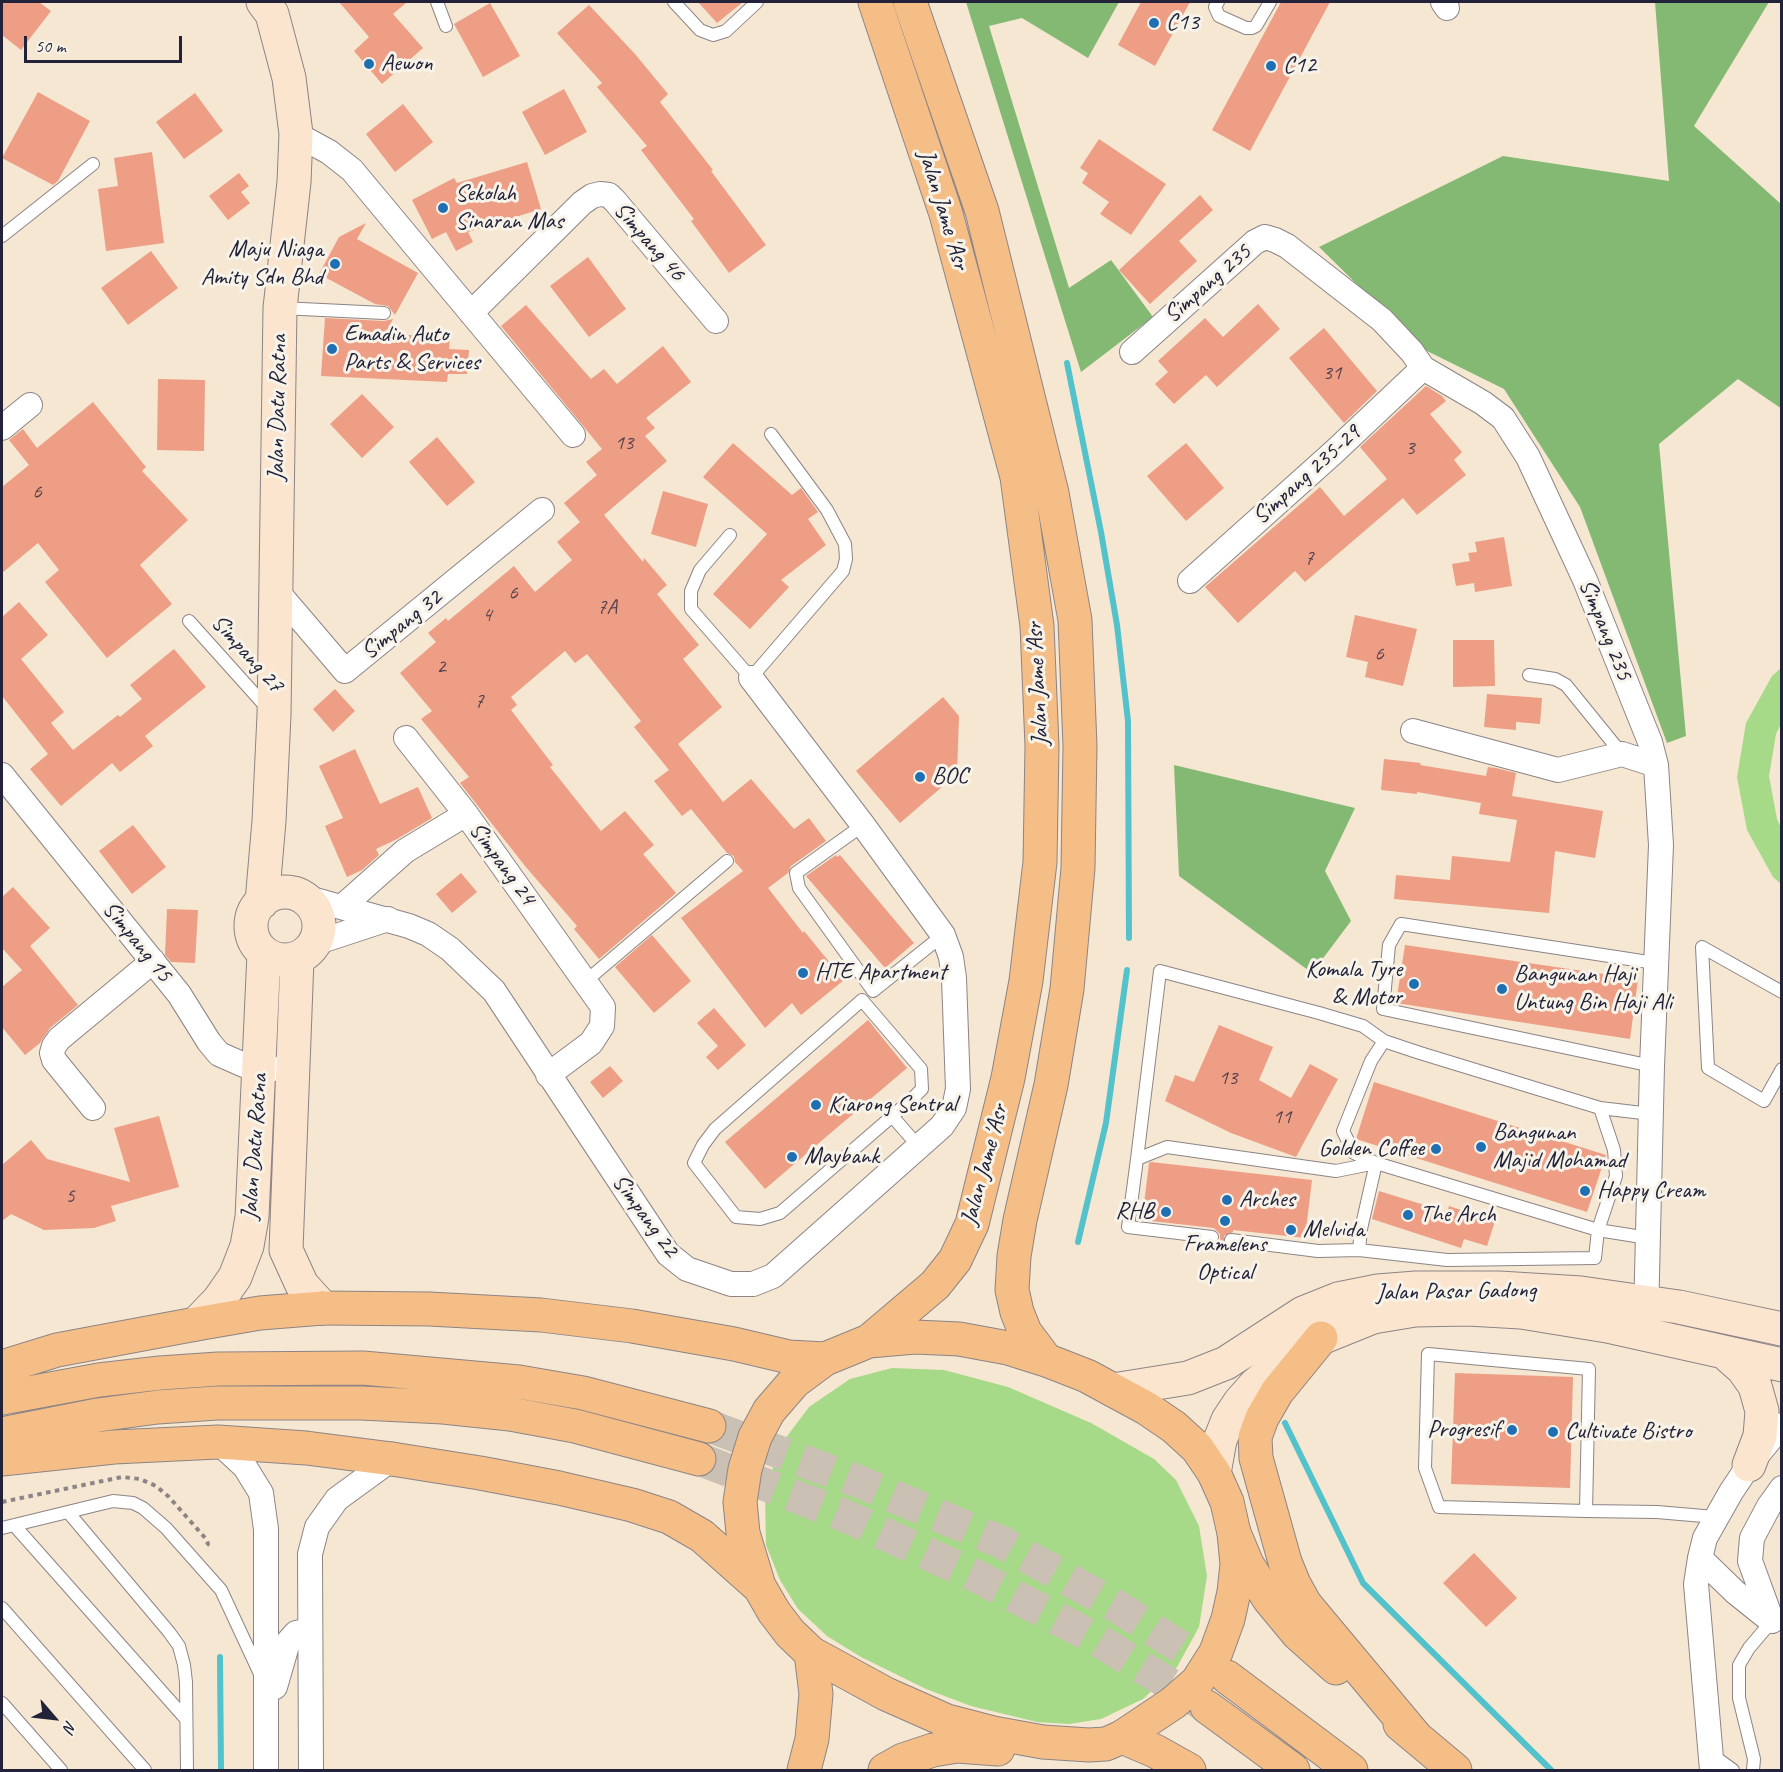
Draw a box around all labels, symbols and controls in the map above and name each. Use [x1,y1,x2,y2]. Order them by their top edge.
place label: C13 [1166,9,1199,37]
marker: C13 [1147,16,1161,30]
scale bar [27,24,184,62]
text: 50 m [35,35,66,57]
place label: Aewon [381,50,433,78]
place label: C12 [1283,52,1316,80]
marker: Aewon [362,57,376,71]
marker: C12 [1264,59,1278,73]
street label: Jalan Jame 'Asr [911,147,975,273]
place label: Sekolah Sinaran Mas [455,180,563,236]
street label: Simpang 46 [607,197,691,287]
marker: Sekolah Sinaran Mas [436,201,450,215]
place label: Maju Niaga Amity Sdn Bhd [201,236,323,292]
street label: Simpang 235 [1158,238,1258,330]
marker: Maju Niaga Amity Sdn Bhd [328,257,342,271]
place label: Emadin Auto Parts & Services [344,321,480,377]
street label: Jalan Datu Ratna [262,335,294,481]
marker: Emadin Auto Parts & Services [325,342,339,356]
house number: 31 [1323,360,1341,386]
street label: Simpang 235-29 [1247,419,1367,531]
house number: 13 [615,430,633,456]
house number: 3 [1405,435,1415,461]
house number: 6 [32,479,42,505]
house number: 7 [1304,545,1314,571]
street label: Simpang 235 [1572,575,1638,685]
house number: 6 [508,580,518,606]
street label: Simpang 32 [356,584,448,666]
house number: 7A [597,594,617,620]
house number: 4 [482,602,492,628]
street label: Simpang 27 [204,609,290,699]
street label: Jalan Jame 'Asr [1020,621,1056,747]
house number: 6 [1374,641,1384,667]
house number: 2 [436,654,446,680]
house number: 7 [474,688,484,714]
place label: BOC [932,763,968,791]
marker: BOC [913,770,927,784]
street label: Simpang 24 [462,817,542,911]
street label: Simpang 15 [96,896,178,988]
place label: Komala Tyre & Motor [1306,956,1402,1012]
place label: HTE Apartment [815,959,946,987]
place label: Bangunan Haji Untung Bin Haji Ali [1514,961,1672,1017]
marker: HTE Apartment [796,966,810,980]
marker: Komala Tyre & Motor [1407,977,1421,991]
marker: Bangunan Haji Untung Bin Haji Ali [1495,982,1509,996]
house number: 13 [1219,1065,1237,1091]
street label: Jalan Datu Ratna [236,1073,274,1221]
place label: Kiarong Sentral [828,1091,957,1119]
marker: Kiarong Sentral [809,1098,823,1112]
street label: Jalan Jame 'Asr [955,1101,1015,1229]
house number: 11 [1273,1104,1291,1130]
place label: Bangunan Majid Mohamad [1493,1119,1626,1175]
place label: Golden Coffee [1319,1135,1424,1163]
marker: Bangunan Majid Mohamad [1474,1140,1488,1154]
marker: Golden Coffee [1429,1142,1443,1156]
place label: Maybank [804,1143,879,1171]
marker: Maybank [785,1150,799,1164]
street label: Simpang 22 [605,1169,685,1263]
place label: Happy Cream [1597,1177,1705,1205]
house number: 5 [65,1183,75,1209]
marker: Happy Cream [1578,1184,1592,1198]
place label: Arches [1239,1186,1295,1214]
marker: Arches [1220,1193,1234,1207]
place label: RHB [1115,1198,1154,1226]
place label: The Arch [1420,1201,1496,1229]
marker: RHB [1159,1205,1173,1219]
marker: The Arch [1401,1208,1415,1222]
marker: Framelens Optical [1218,1214,1232,1228]
place label: Melvida [1303,1216,1364,1244]
marker: Melvida [1284,1223,1298,1237]
place label: Framelens Optical [1184,1231,1266,1287]
street label: Jalan Pasar Gadong [1376,1276,1536,1308]
place label: Progresif [1427,1416,1500,1444]
place label: Cultivate Bistro [1565,1418,1691,1446]
marker: Progresif [1505,1423,1519,1437]
marker: Cultivate Bistro [1546,1425,1560,1439]
north arrow [24,1688,84,1748]
text: N [59,1717,81,1736]

